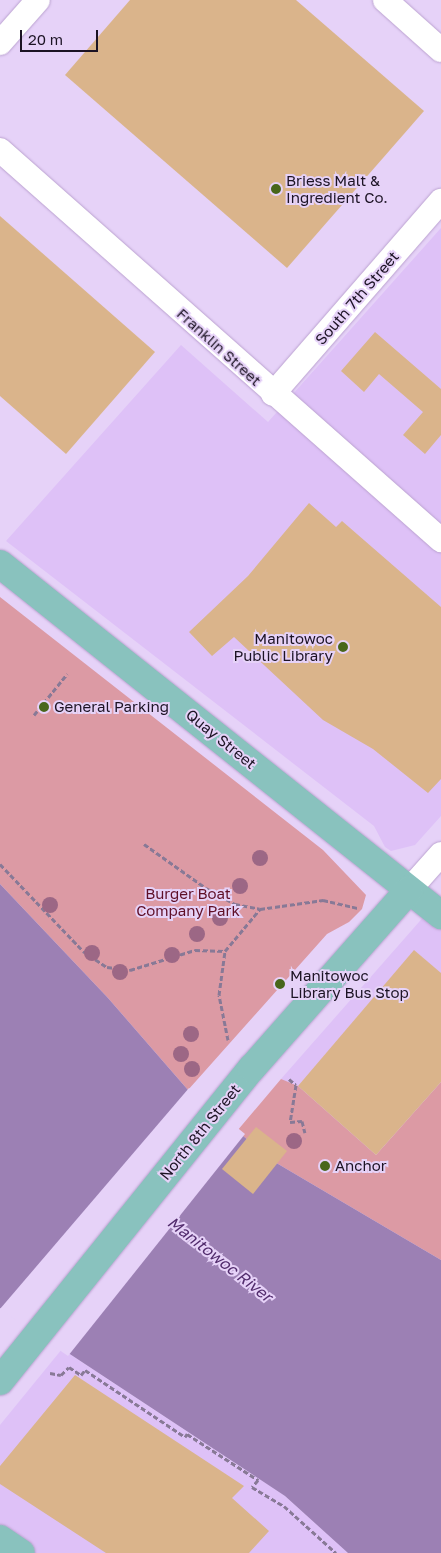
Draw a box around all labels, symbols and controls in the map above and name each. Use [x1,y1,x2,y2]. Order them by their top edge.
scale bar [22,20,100,52]
text: 20 m [28,30,63,48]
place label: Briess Malt & Ingredient Co. [286,171,388,206]
marker: Briess Malt & Ingredient Co. [270,183,282,195]
street label: South 7th Street [312,248,402,348]
street label: Franklin Street [173,305,265,389]
place label: Manitowoc Public Library [233,629,333,664]
marker: Manitowoc Public Library [337,641,349,653]
place label: General Parking [54,698,169,716]
marker: General Parking [38,701,50,713]
street label: Quay Street [182,705,260,773]
park label: Burger Boat Company Park [136,884,240,919]
place label: Manitowoc Library Bus Stop [290,966,409,1001]
marker: Manitowoc Library Bus Stop [274,978,286,990]
street label: North 8th Street [156,1080,244,1184]
place label: Anchor [335,1157,387,1175]
marker: Anchor [319,1160,331,1172]
water label: Manitowoc River [164,1212,276,1306]

